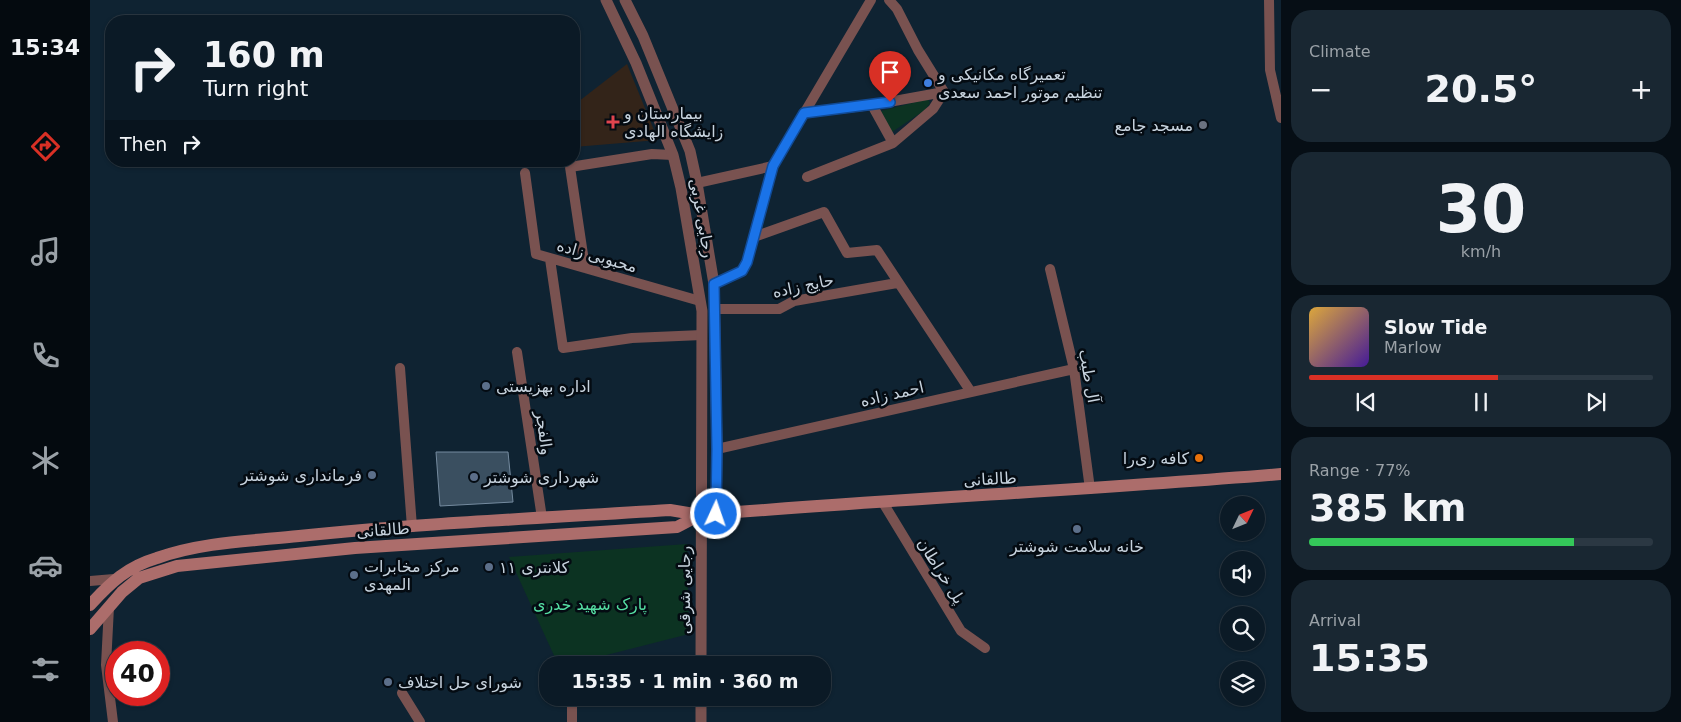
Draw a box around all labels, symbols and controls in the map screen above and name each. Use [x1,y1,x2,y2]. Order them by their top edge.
text: 15:34 [10,35,80,60]
icon: right [120,35,185,100]
text: 160 m [203,35,325,75]
text: Climate [1309,42,1371,61]
pin [869,51,911,102]
icon: arrive [876,58,904,86]
place label: تعمیرگاه مکانیکی و تنظیم موتور احمد سعدی [937,65,1102,103]
text: 20.5° [1425,67,1537,111]
text: − [1309,73,1332,106]
text: + [1630,73,1653,106]
text: Turn right [203,76,308,101]
marker: تعمیرگاه مکانیکی و تنظیم موتور احمد سعدی [922,77,934,89]
place label: بیمارستان و زایشگاه الهادی [623,104,723,142]
marker: بیمارستان و زایشگاه الهادی [606,115,620,129]
place label: مسجد جامع [1114,116,1193,136]
marker: مسجد جامع [1197,119,1209,131]
icon: directions [28,129,63,164]
icon: right [177,130,205,158]
text: Then [120,133,167,155]
text: 30 [1436,172,1526,247]
street label: رجایی غربی [685,177,718,259]
icon: music [28,234,63,269]
street label: محبوبی زاده [554,235,639,277]
text: km/h [1461,242,1501,261]
street label: حایج زاده [771,270,836,303]
text: Slow Tide [1384,316,1487,338]
icon: phone [28,338,63,373]
text: Marlow [1384,338,1442,357]
street label: آل طیب [1075,348,1103,406]
place label: اداره بهزیستی [496,377,591,397]
street label: احمد زاده [858,377,926,412]
marker: اداره بهزیستی [480,380,492,392]
icon: previous [1352,388,1380,416]
icon: pause [1467,388,1495,416]
icon: next [1582,388,1610,416]
street label: والفجر [530,409,556,456]
icon: climate [28,443,63,478]
place label: کافه‌ ری‌را [1123,449,1189,469]
marker: کافه‌ ری‌را [1193,452,1205,464]
text: Range · 77% [1309,461,1411,480]
place label: فرمانداری شوشتر [240,466,362,486]
place label: شهرداری شوشتر [483,468,599,488]
street label: طالقانی [963,468,1017,490]
marker: فرمانداری شوشتر [366,469,378,481]
marker: شهرداری شوشتر [468,471,480,483]
text: 385 km [1309,486,1466,530]
position arrow [689,487,741,539]
north arrow [1220,496,1265,541]
map controls [1220,496,1265,706]
street label: طالقانی [356,519,410,541]
marker: خانه سلامت شوشتر [1071,523,1083,535]
street label: پل خراطان [912,535,969,608]
place label: خانه سلامت شوشتر [1009,537,1144,557]
street label: رجایی شرقی [675,546,695,634]
icon: car [28,548,63,583]
button: sound [1220,551,1265,596]
place label: مرکز مخابرات المهدی [364,557,460,595]
place label: کلانتری ۱۱ [499,558,569,578]
marker: کلانتری ۱۱ [483,561,495,573]
marker: مرکز مخابرات المهدی [348,569,360,581]
park label: پارک شهید خدری [533,595,647,615]
button: search [1220,606,1265,651]
text: Arrival [1309,611,1361,630]
text: 15:35 [1309,636,1430,680]
speed limit sign: 40 [105,641,170,706]
icon: filters [28,652,63,687]
button: layers [1220,661,1265,706]
text: 15:35 · 1 min · 360 m [571,670,799,692]
place label: شورای حل اختلاف [398,673,522,693]
marker: شورای حل اختلاف [382,676,394,688]

